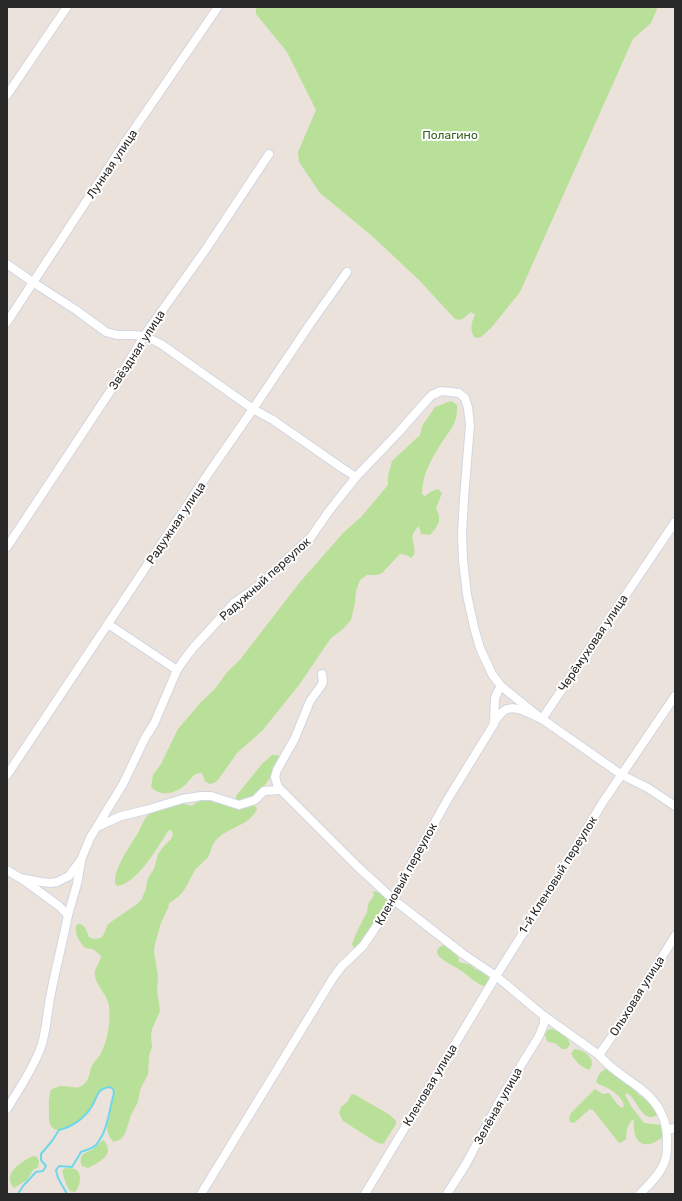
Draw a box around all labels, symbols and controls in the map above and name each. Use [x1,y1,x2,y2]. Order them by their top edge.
street label: Лунная улица [84,127,140,201]
park label: Полагино [422,128,478,142]
street label: Звёздная улица [106,308,168,392]
street label: Радужная улица [143,479,209,567]
street label: Радужный переулок [217,534,314,624]
street label: Черёмуховая улица [555,592,631,694]
street label: 1-й Кленовый переулок [516,813,600,936]
street label: Кленовый переулок [372,820,440,928]
street label: Ольховая улица [607,953,667,1039]
street label: Кленовая улица [400,1042,460,1128]
street label: Зелёная улица [471,1065,525,1147]

